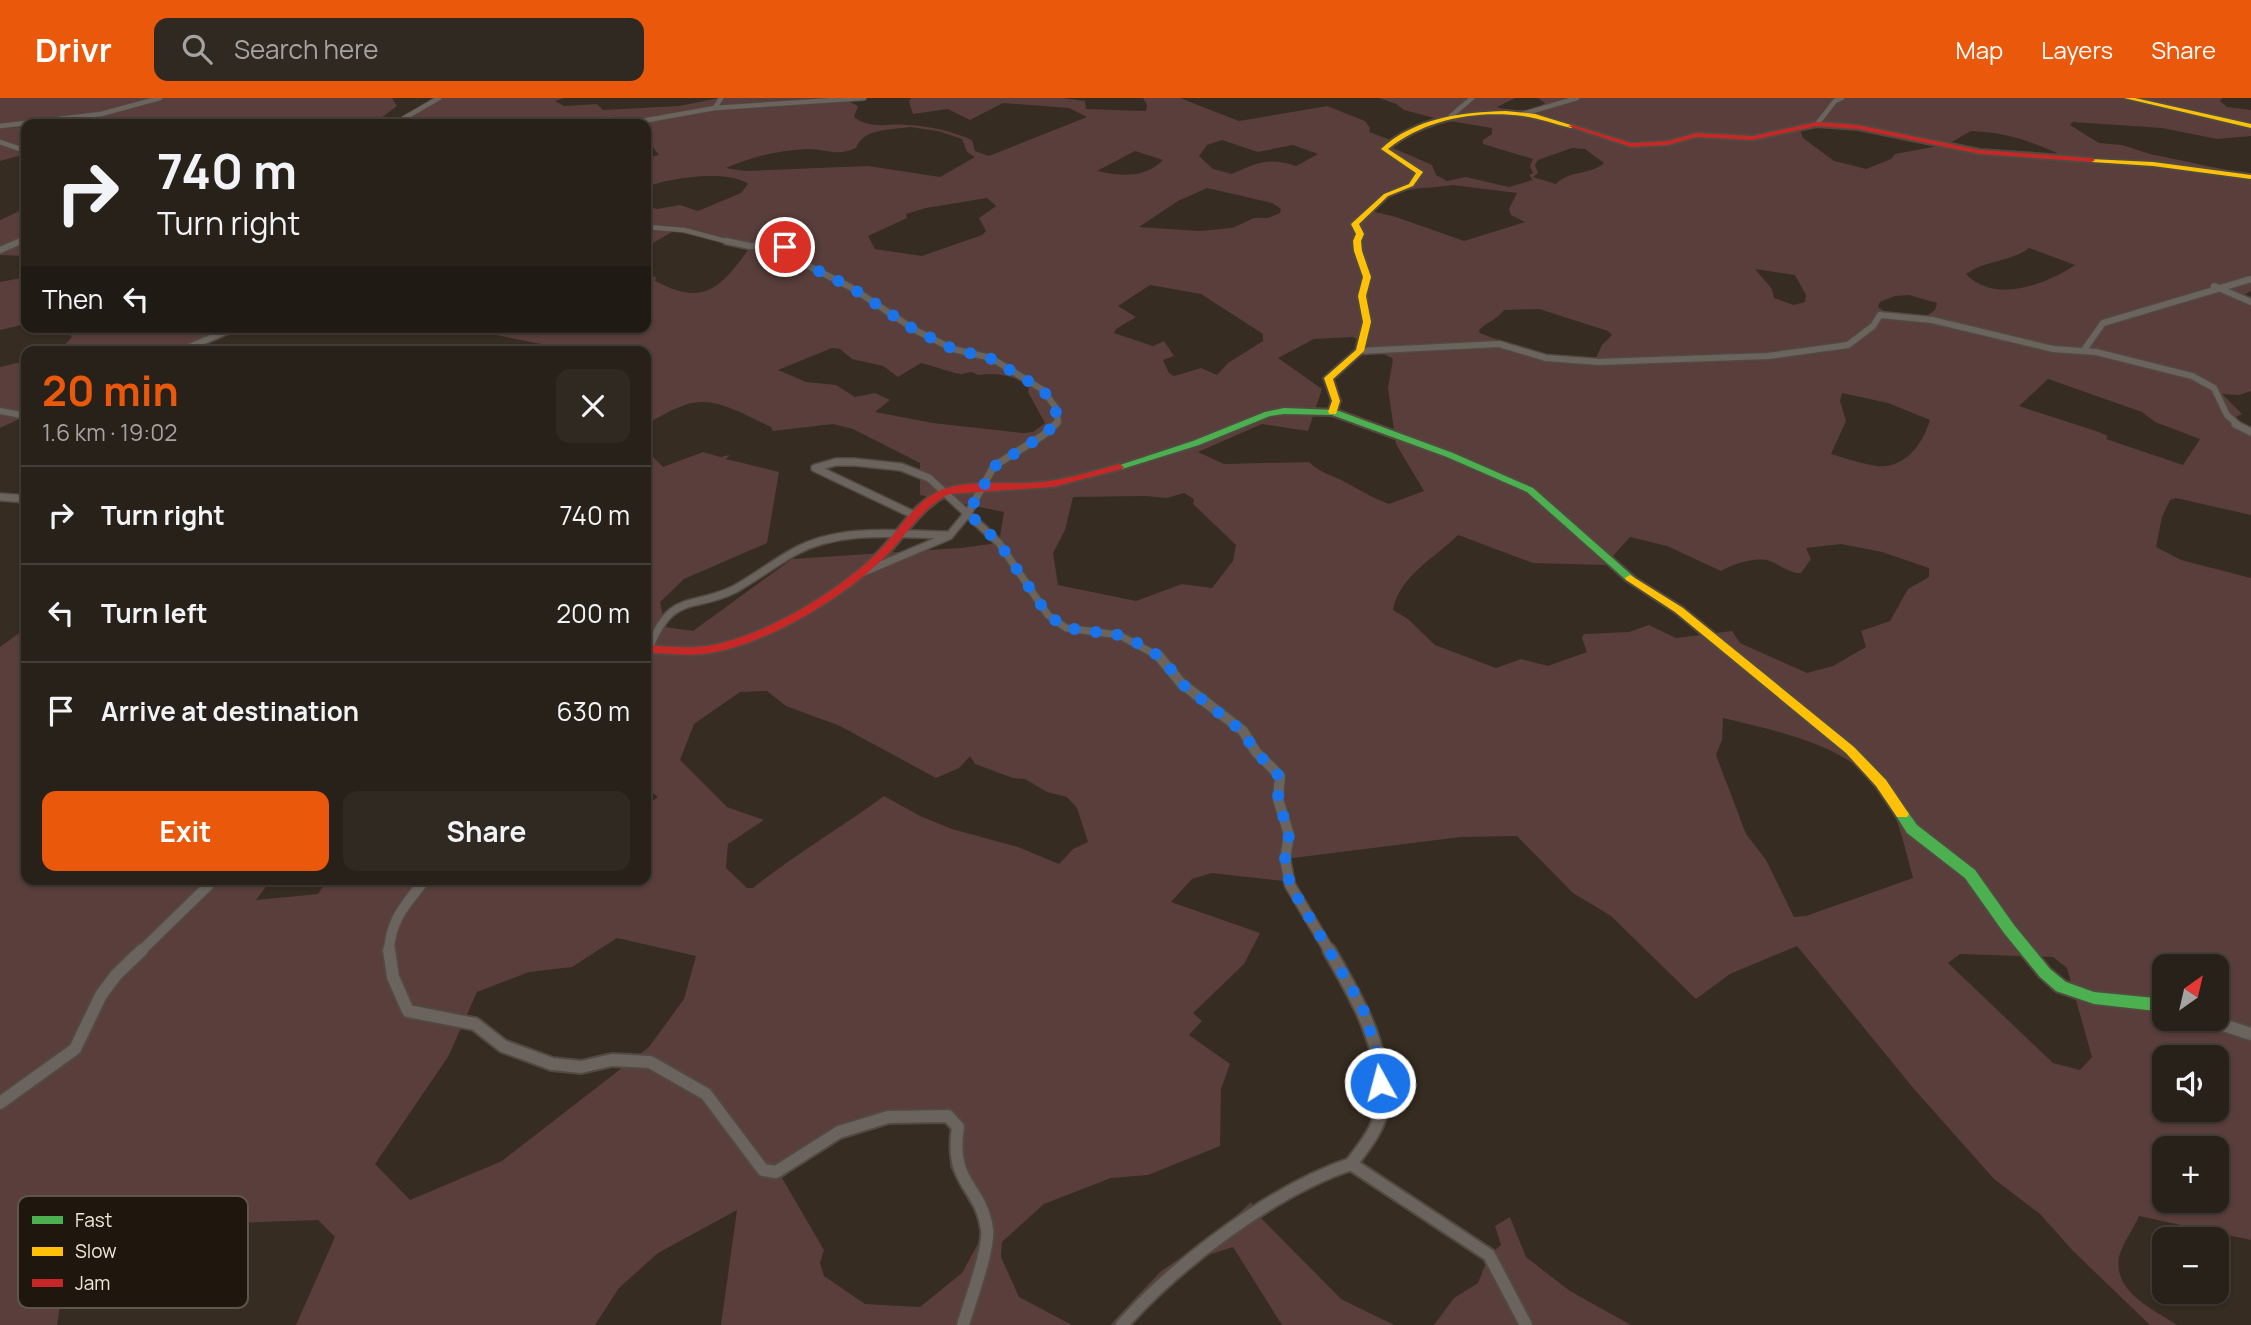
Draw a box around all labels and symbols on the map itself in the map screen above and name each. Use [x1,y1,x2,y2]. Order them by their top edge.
pin [755,217,815,277]
north arrow [2152,954,2230,1031]
position arrow [1343,1046,1417,1120]
legend [18,1196,248,1308]
text: Fast [75,1207,112,1233]
text: Slow [75,1238,117,1264]
text: Jam [75,1270,110,1296]

